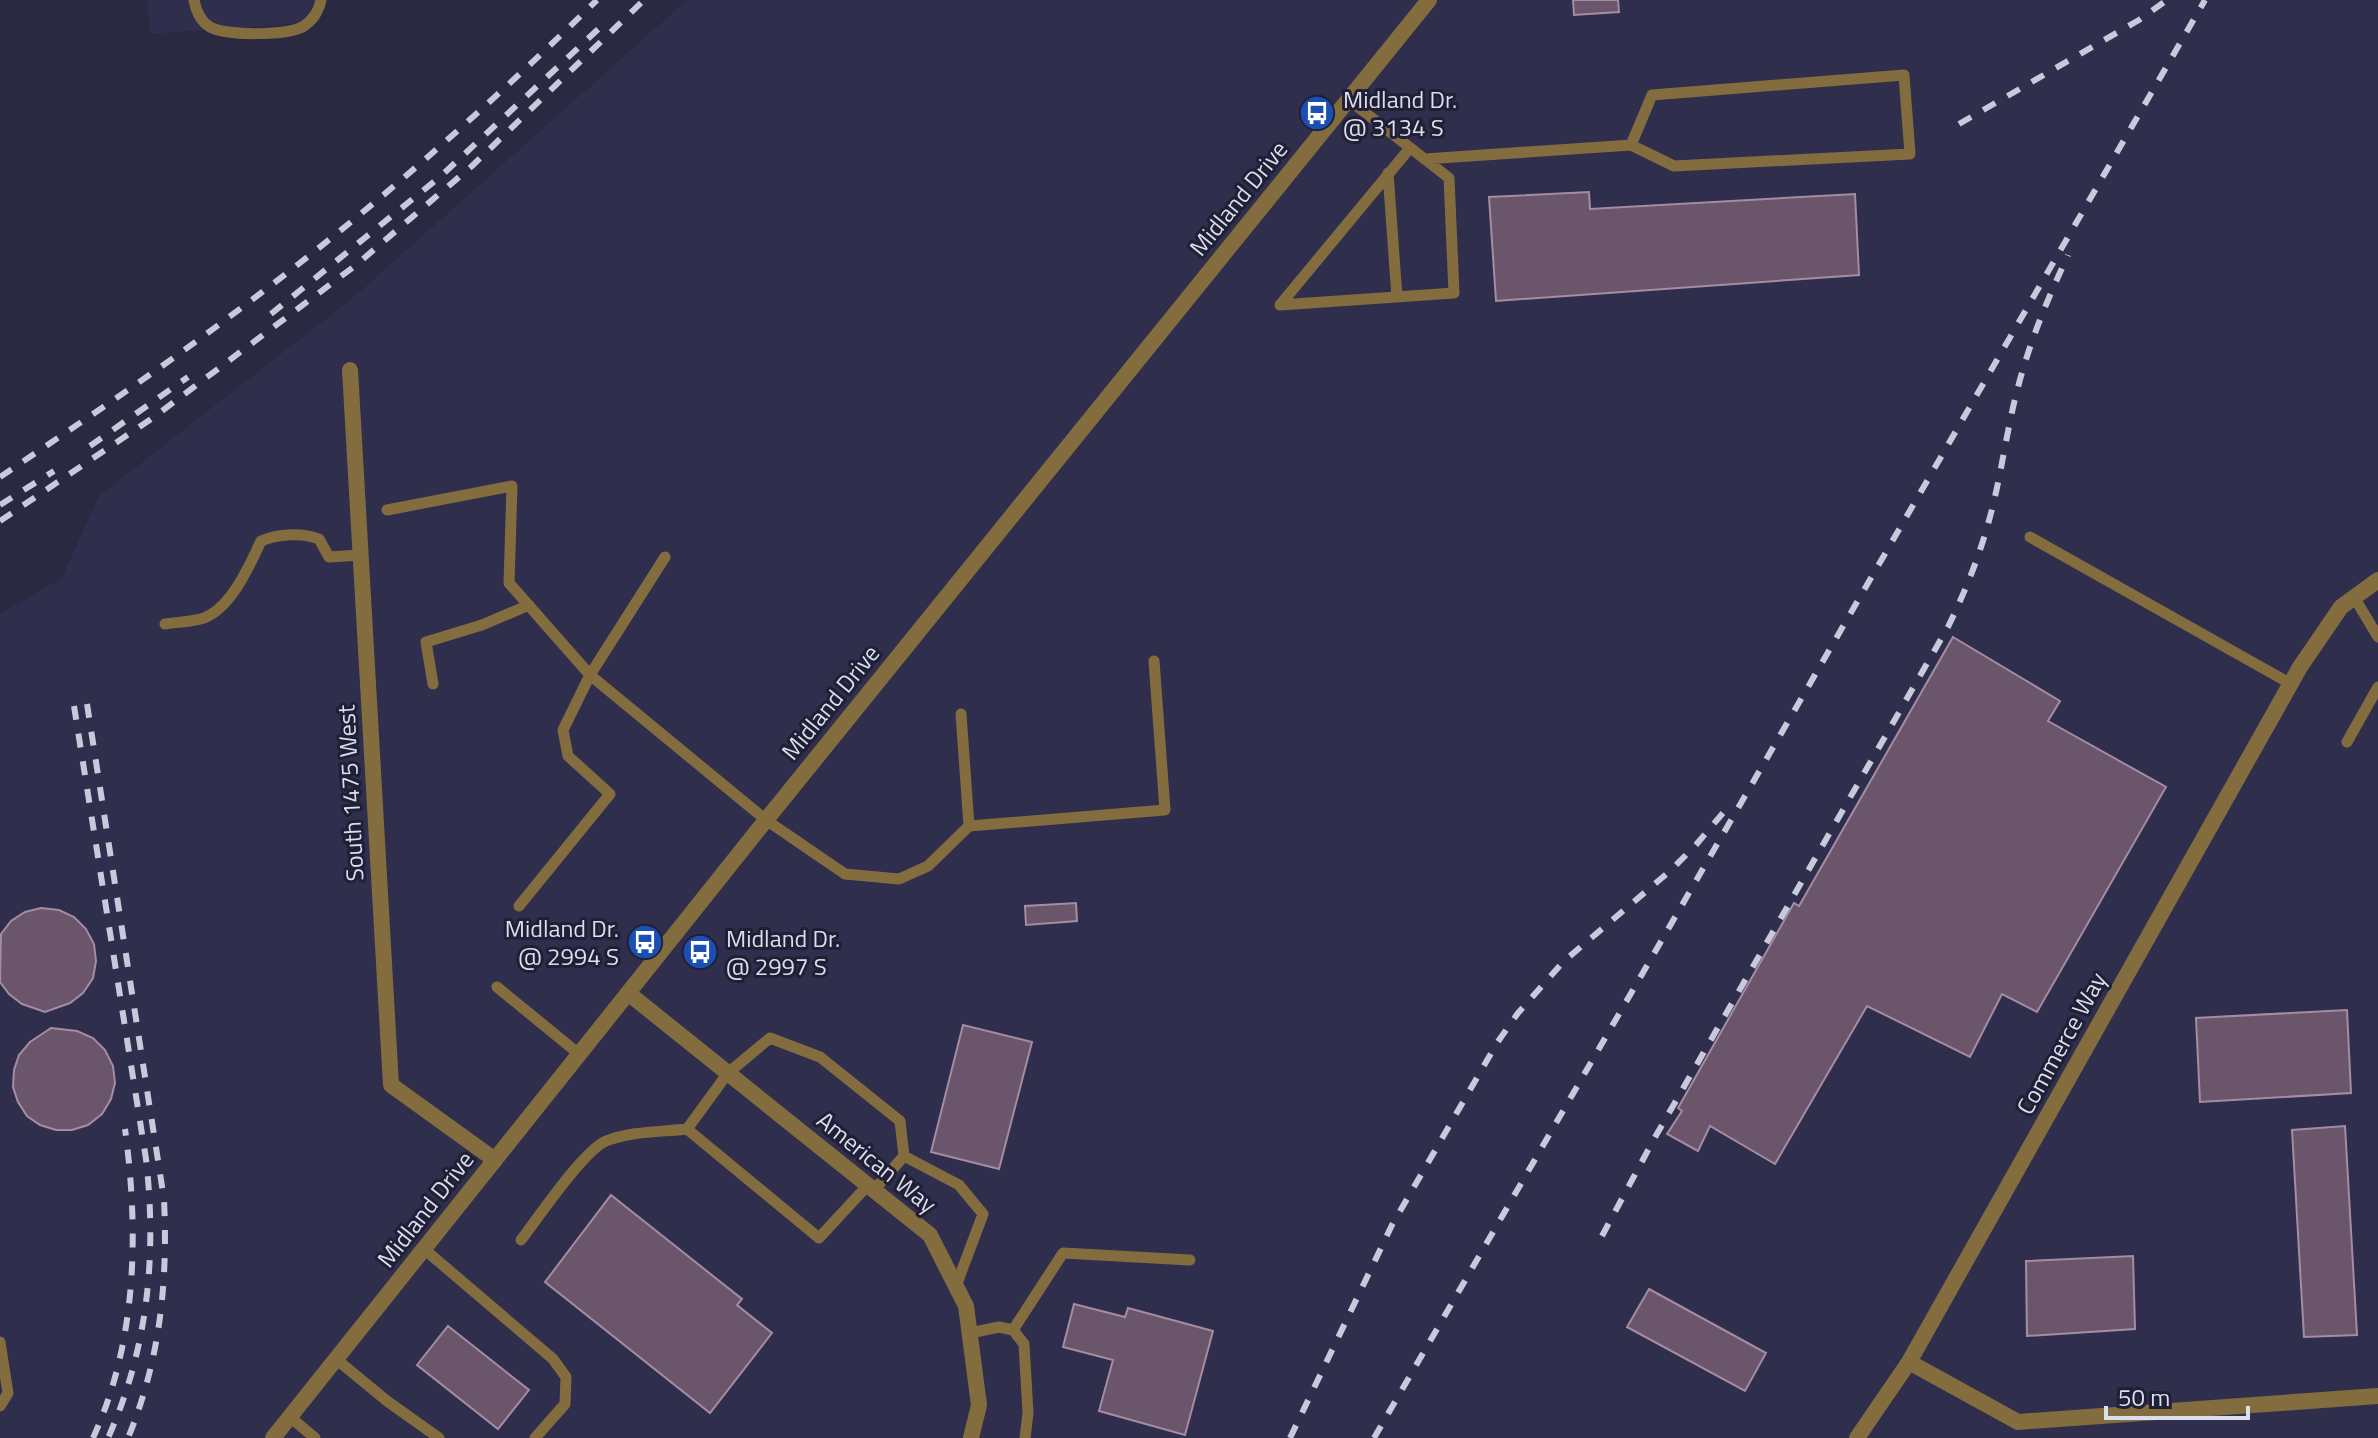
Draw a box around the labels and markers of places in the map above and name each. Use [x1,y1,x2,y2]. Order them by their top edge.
place label: Midland Dr. @ 3134 S [1343,81,1457,145]
bus stop icon: Midland Dr. @ 3134 S [1298,94,1336,132]
place label: Midland Dr. @ 2994 S [505,910,619,974]
place label: Midland Dr. @ 2997 S [726,920,840,984]
bus stop icon: Midland Dr. @ 2994 S [626,923,664,961]
bus stop icon: Midland Dr. @ 2997 S [681,933,719,971]

